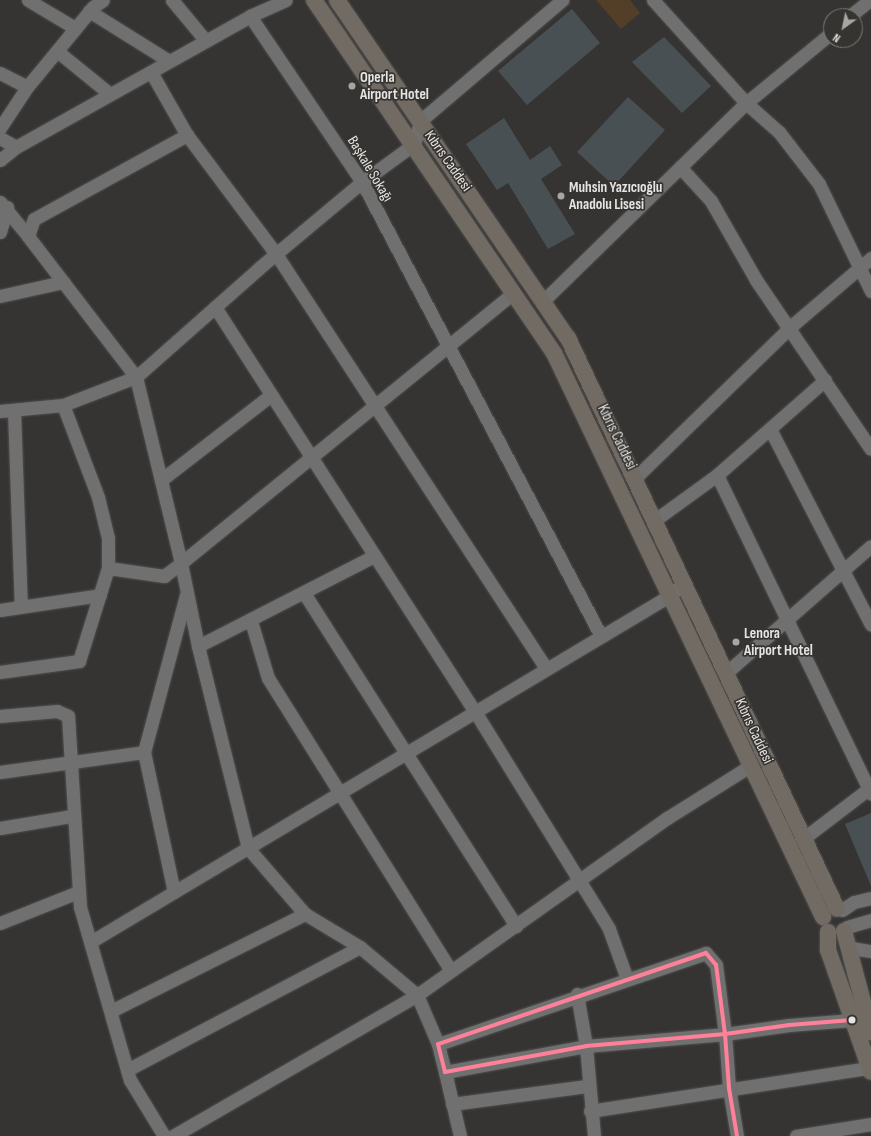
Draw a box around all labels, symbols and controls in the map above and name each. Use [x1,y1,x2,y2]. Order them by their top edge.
north arrow [823,8,863,48]
text: N [831,31,843,45]
place label: Operla Airport Hotel [360,68,429,103]
marker: Operla Airport Hotel [347,81,357,91]
street label: Kıbrıs Caddesi [421,127,475,195]
street label: Başkale Sokağı [343,133,397,205]
place label: Muhsin Yazıcıoğlu Anadolu Lisesi [569,178,662,213]
marker: Muhsin Yazıcıoğlu Anadolu Lisesi [556,191,566,201]
street label: Kıbrıs Caddesi [594,402,640,472]
place label: Lenora Airport Hotel [744,624,813,659]
marker: Lenora Airport Hotel [731,637,741,647]
street label: Kıbrıs Caddesi [731,695,777,767]
unlabelled marker [847,1015,857,1025]

